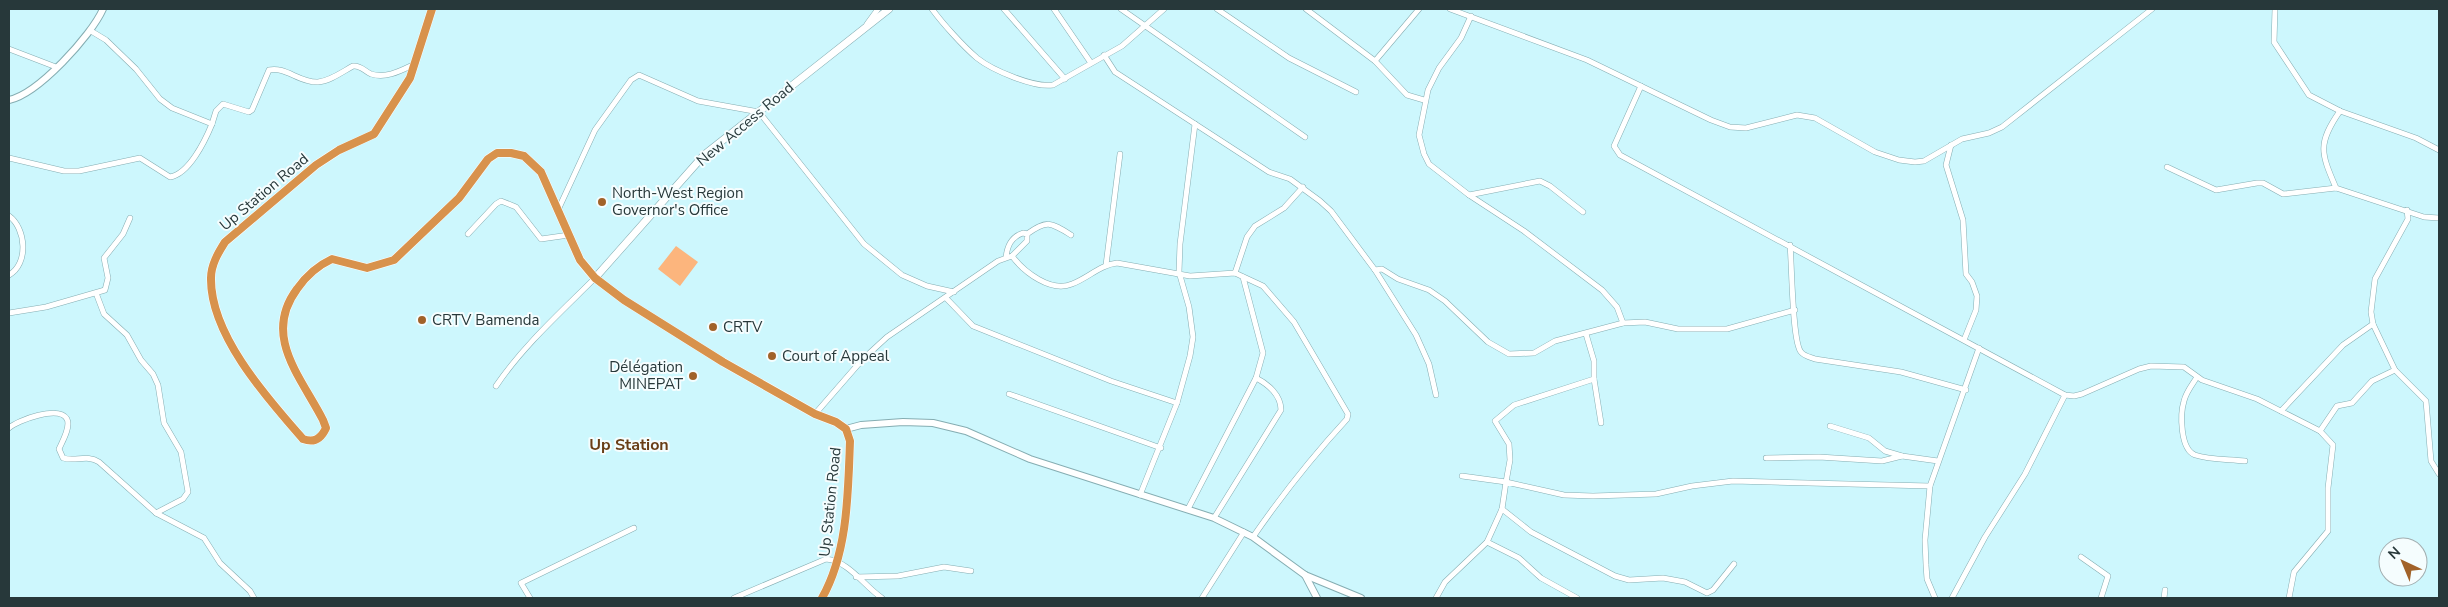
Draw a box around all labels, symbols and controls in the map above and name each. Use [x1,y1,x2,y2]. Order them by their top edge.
street label: New Access Road [692,77,798,171]
street label: Up Station Road [215,149,313,235]
place label: North-West Region Governor's Office [612,183,743,220]
marker: North-West Region Governor's Office [596,196,608,208]
place label: CRTV Bamenda [432,310,539,330]
marker: CRTV Bamenda [416,314,428,326]
place label: CRTV [723,317,763,337]
marker: CRTV [707,321,719,333]
place label: Court of Appeal [782,346,890,366]
marker: Court of Appeal [766,350,778,362]
place label: Délégation MINEPAT [609,357,683,394]
marker: Délégation MINEPAT [687,370,699,382]
district label: Up Station [589,434,669,456]
street label: Up Station Road [814,446,846,558]
north arrow [2378,537,2428,587]
text: N [2384,543,2405,563]

